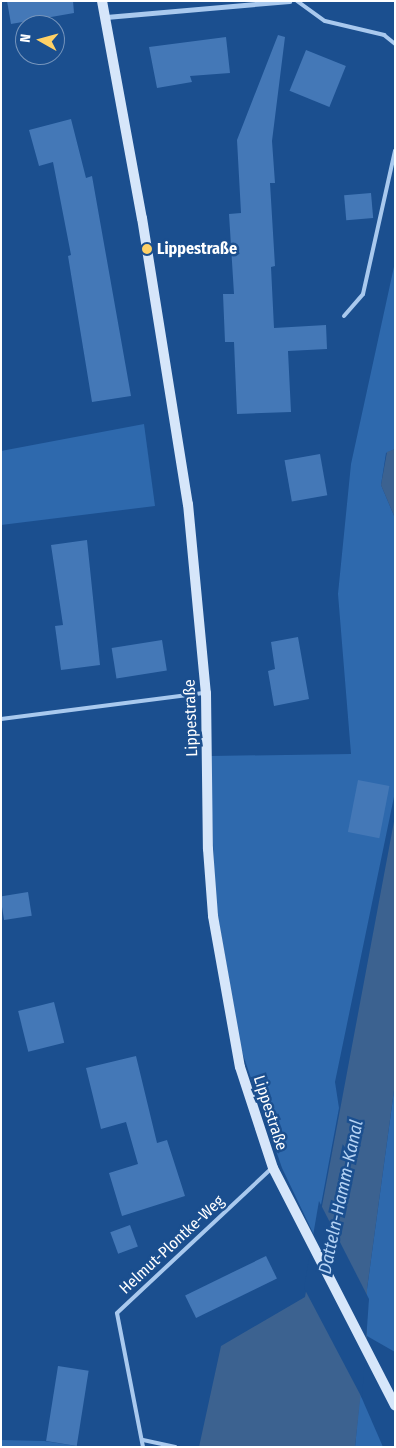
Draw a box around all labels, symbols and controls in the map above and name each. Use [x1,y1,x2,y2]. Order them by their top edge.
north arrow [15,15,65,65]
text: N [17,33,35,43]
place label: Lippestraße [157,239,237,259]
marker: Lippestraße [141,243,153,255]
street label: Lippestraße [180,679,202,757]
street label: Lippestraße [249,1073,291,1153]
water label: Datteln-Hamm-Kanal [314,1118,368,1276]
street label: Helmut-Plontke-Weg [116,1192,228,1298]

